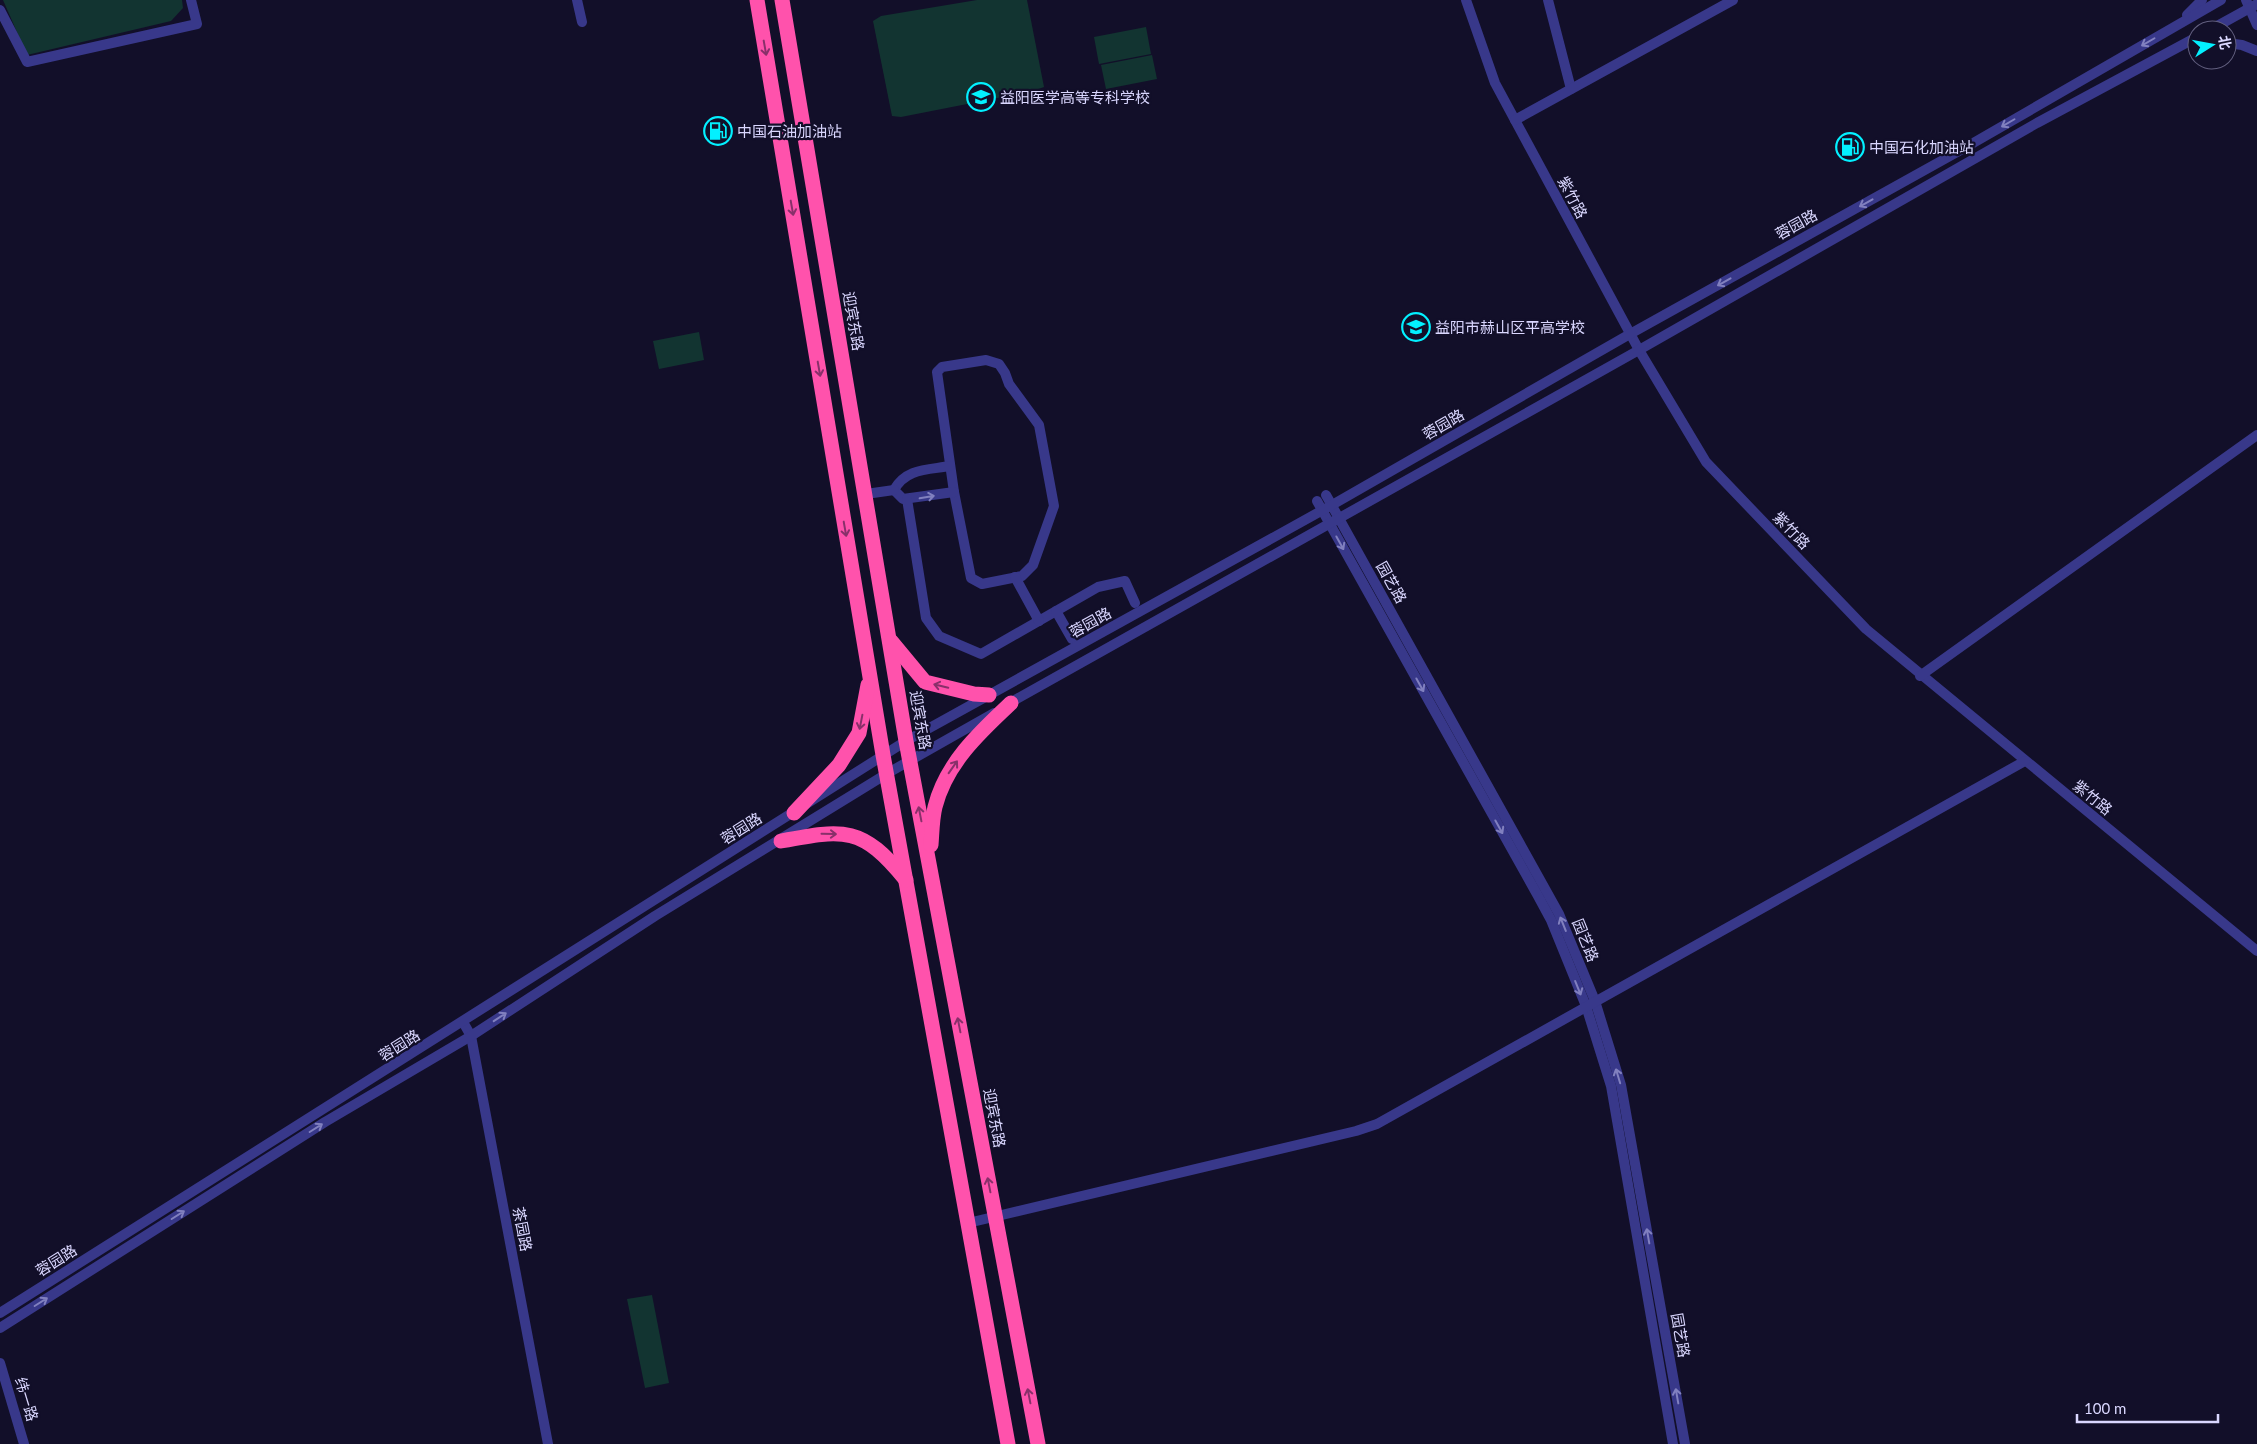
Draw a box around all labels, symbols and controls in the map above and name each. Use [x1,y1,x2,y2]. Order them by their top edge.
north arrow [2187,20,2237,70]
text: 北 [2216,34,2235,51]
one-way arrow [2142,38,2156,48]
one-way arrow [760,40,770,56]
school or university icon: 益阳医学高等专科学校 [966,82,996,112]
place label: 益阳医学高等专科学校 [1000,88,1150,106]
fuel station icon: 中国石油加油站 [703,116,733,146]
one-way arrow [2000,118,2015,128]
place label: 中国石油加油站 [737,122,842,140]
fuel station icon: 中国石化加油站 [1835,132,1865,162]
place label: 中国石化加油站 [1869,138,1974,156]
street label: 紫竹路 [1554,173,1592,221]
one-way arrow [1859,198,1874,208]
one-way arrow [787,200,797,216]
street label: 蓉园路 [1772,205,1820,243]
one-way arrow [1717,278,1732,287]
street label: 迎宾东路 [840,290,868,352]
school or university icon: 益阳市赫山区平高学校 [1401,312,1431,342]
place label: 益阳市赫山区平高学校 [1435,318,1585,336]
one-way arrow [814,360,824,376]
street label: 蓉园路 [1419,405,1467,443]
one-way arrow [919,491,935,501]
street label: 紫竹路 [1770,508,1814,552]
one-way arrow [841,521,851,537]
one-way arrow [1335,536,1345,551]
street label: 园艺路 [1373,558,1411,606]
street label: 蓉园路 [1066,603,1114,641]
one-way arrow [1415,677,1425,692]
one-way arrow [933,681,949,690]
street label: 迎宾东路 [907,689,935,751]
one-way arrow [855,713,865,729]
one-way arrow [948,760,958,774]
street label: 紫竹路 [2070,776,2116,818]
one-way arrow [915,806,924,822]
street label: 蓉园路 [717,808,765,848]
one-way arrow [1494,819,1504,834]
one-way arrow [820,829,836,839]
street label: 园艺路 [1569,916,1603,964]
one-way arrow [1558,917,1567,932]
one-way arrow [1574,980,1584,995]
one-way arrow [493,1012,507,1022]
one-way arrow [954,1017,964,1033]
street label: 蓉园路 [375,1025,423,1065]
one-way arrow [1613,1069,1623,1085]
street label: 迎宾东路 [980,1087,1010,1149]
one-way arrow [308,1122,322,1132]
one-way arrow [984,1177,993,1193]
street label: 茶园路 [510,1205,536,1253]
one-way arrow [171,1209,185,1219]
one-way arrow [1643,1228,1653,1244]
street label: 蓉园路 [32,1240,80,1280]
one-way arrow [34,1296,48,1306]
street label: 园艺路 [1668,1311,1694,1359]
street label: 纬一路 [12,1375,42,1423]
one-way arrow [1023,1388,1033,1404]
one-way arrow [1671,1388,1681,1404]
scale bar [2077,1392,2218,1424]
text: 100 m [2084,1399,2126,1417]

